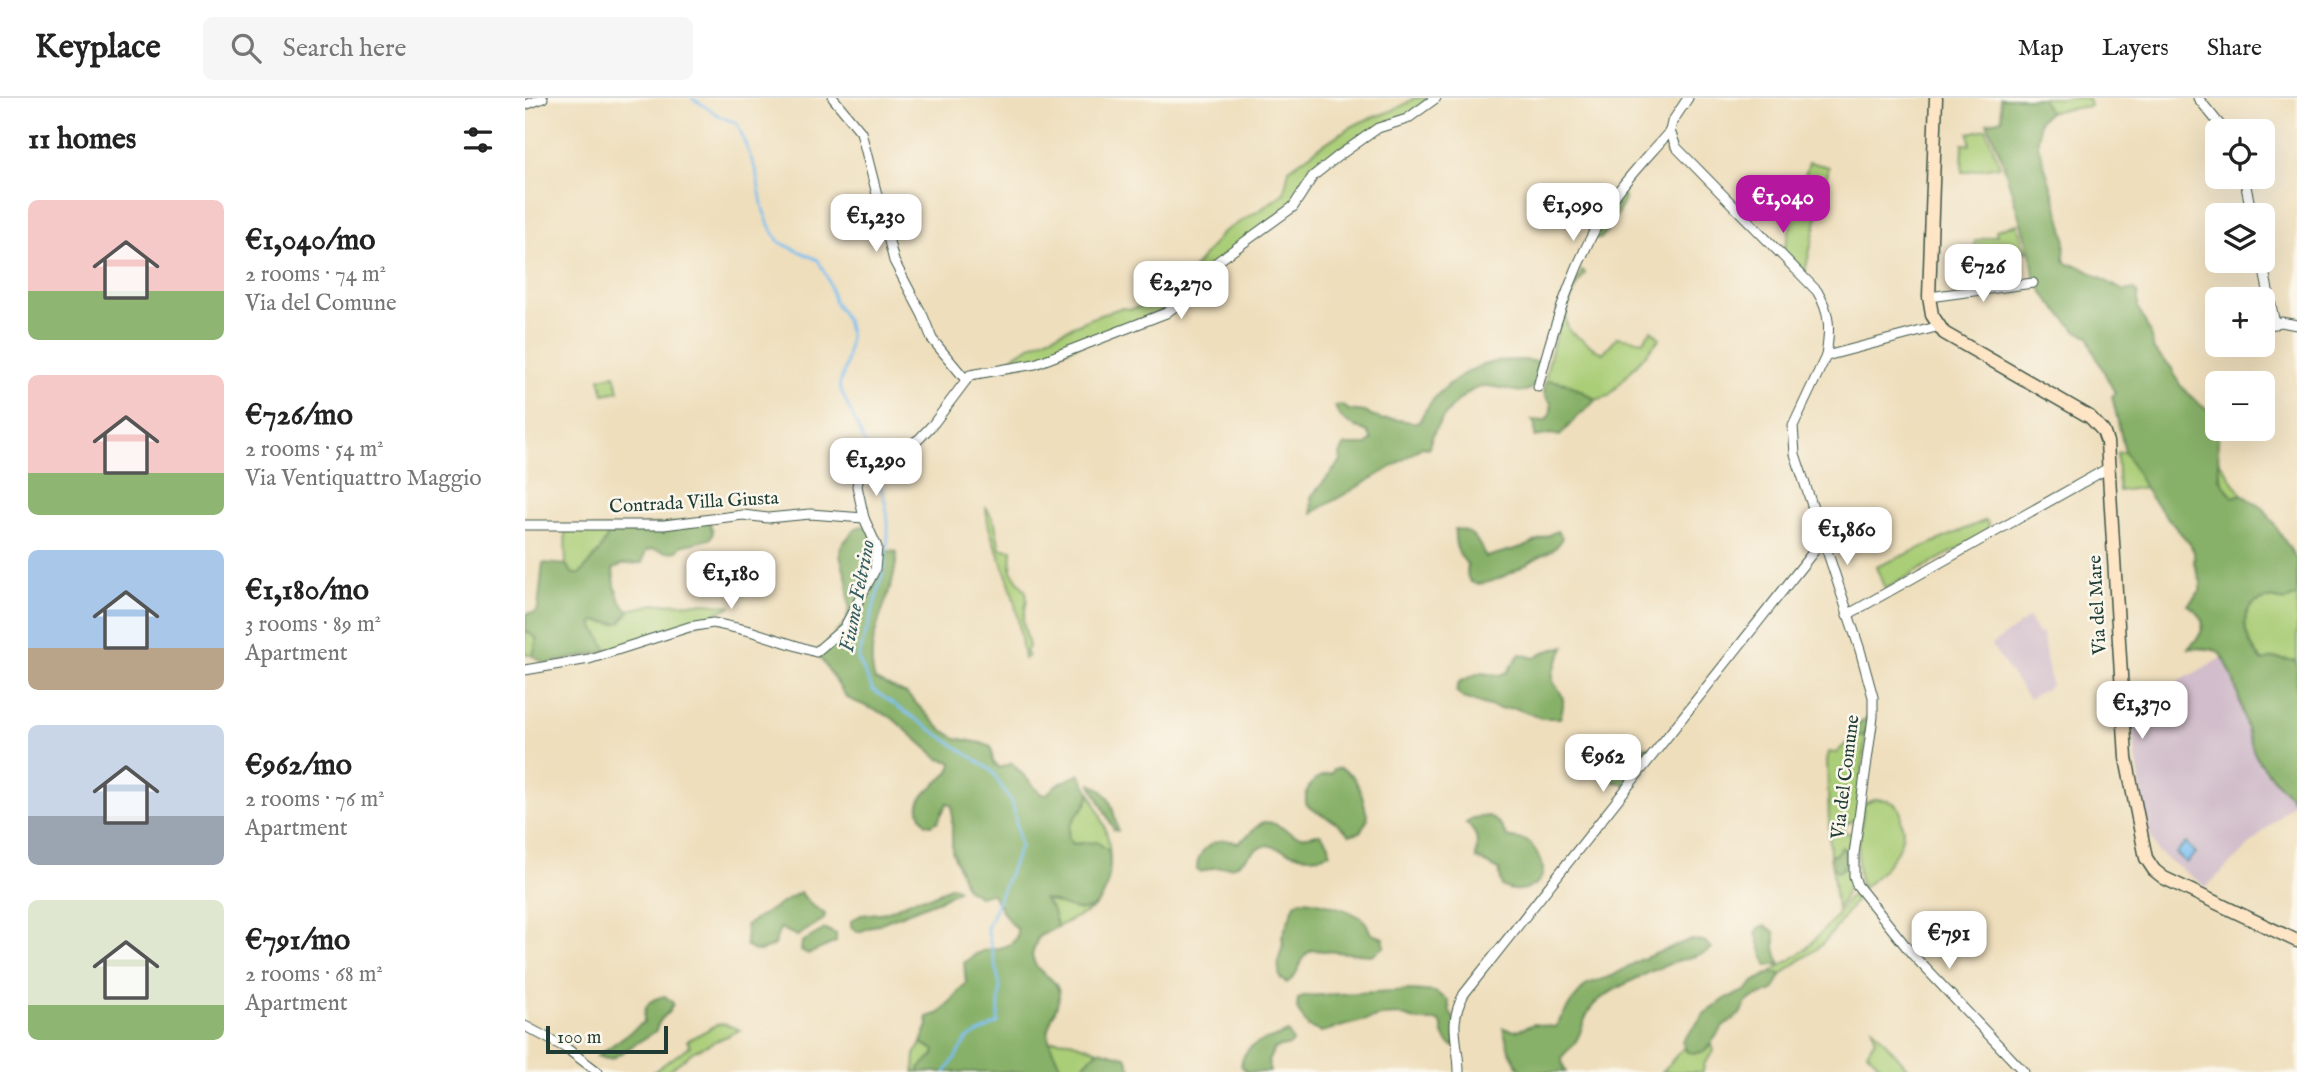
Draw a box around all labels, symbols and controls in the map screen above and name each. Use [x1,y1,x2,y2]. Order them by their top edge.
search box [203,17,693,80]
text: Keyplace [35,27,161,69]
icon: search [227,29,265,67]
text: Search here [283,32,407,65]
text: Map [2018,33,2064,64]
text: Layers [2102,33,2169,64]
text: Share [2207,33,2262,64]
map controls [2205,119,2275,441]
button: locate [2205,119,2275,189]
text: 11 homes [28,121,136,159]
icon: filters [459,121,497,159]
pin: €1,040 [1726,176,1840,235]
text: €1,040 [1752,183,1814,212]
pin: €1,090 [1516,184,1630,243]
text: €1,090 [1543,191,1603,220]
pin: €1,230 [819,194,933,254]
text: €1,230 [847,202,905,231]
button: layers [2205,203,2275,273]
text: €1,040/mo [245,222,375,260]
icon: home [84,228,168,312]
pin: €726 [1942,244,2024,304]
text: €726 [1961,252,2005,281]
text: 2 rooms · 74 m² [245,260,386,289]
pin: €2,270 [1124,262,1238,321]
text: €2,270 [1150,269,1212,298]
button: + [2205,287,2275,357]
text: Via del Comune [245,289,396,318]
button: − [2205,371,2275,441]
text: €726/mo [245,397,353,435]
icon: home [84,403,168,487]
text: 2 rooms · 54 m² [245,435,384,464]
pin: €1,290 [819,438,933,498]
text: €1,290 [846,446,906,475]
text: Via Ventiquattro Maggio [245,464,482,493]
street label: Contrada Villa Giusta [609,487,780,519]
pin: €1,860 [1790,508,1904,567]
text: €1,860 [1818,515,1876,544]
water label: Fiume Feltrino [834,538,882,654]
pin: €1,180 [674,552,788,611]
street label: Via del Mare [2083,554,2113,656]
text: €1,180 [702,559,760,588]
text: €1,180/mo [245,572,369,610]
icon: home [84,578,168,662]
text: 3 rooms · 89 m² [245,610,381,639]
text: Apartment [245,639,348,668]
pin: €1,370 [2085,682,2199,741]
text: €1,370 [2113,689,2171,718]
street label: Via del Comune [1826,713,1866,842]
pin: €962 [1562,734,1644,794]
text: €962 [1581,742,1625,771]
text: €962/mo [245,747,352,785]
icon: home [84,753,168,837]
text: 2 rooms · 76 m² [245,785,385,814]
text: Apartment [245,814,348,843]
pin: €791 [1908,912,1990,971]
text: €791 [1928,919,1970,948]
text: €791/mo [245,922,350,960]
icon: home [84,928,168,1012]
text: 2 rooms · 68 m² [245,960,383,989]
text: Apartment [245,989,348,1018]
scale bar [546,1023,669,1055]
text: 100 m [557,1026,601,1050]

